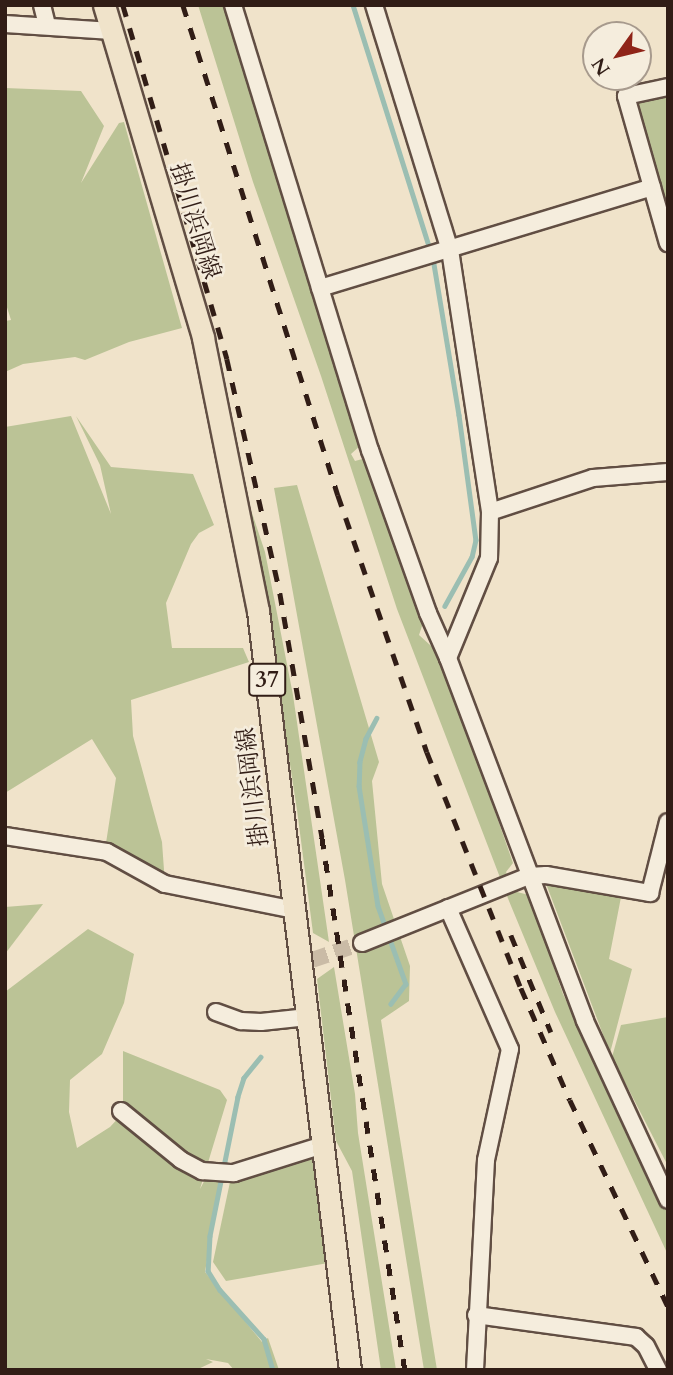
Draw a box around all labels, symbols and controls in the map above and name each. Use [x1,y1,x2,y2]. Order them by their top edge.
north arrow [582,21,652,91]
text: N [586,53,617,81]
street label: 掛川浜岡線 [164,159,226,283]
road number: 37 [248,660,286,700]
street label: 掛川浜岡線 [231,726,275,848]

